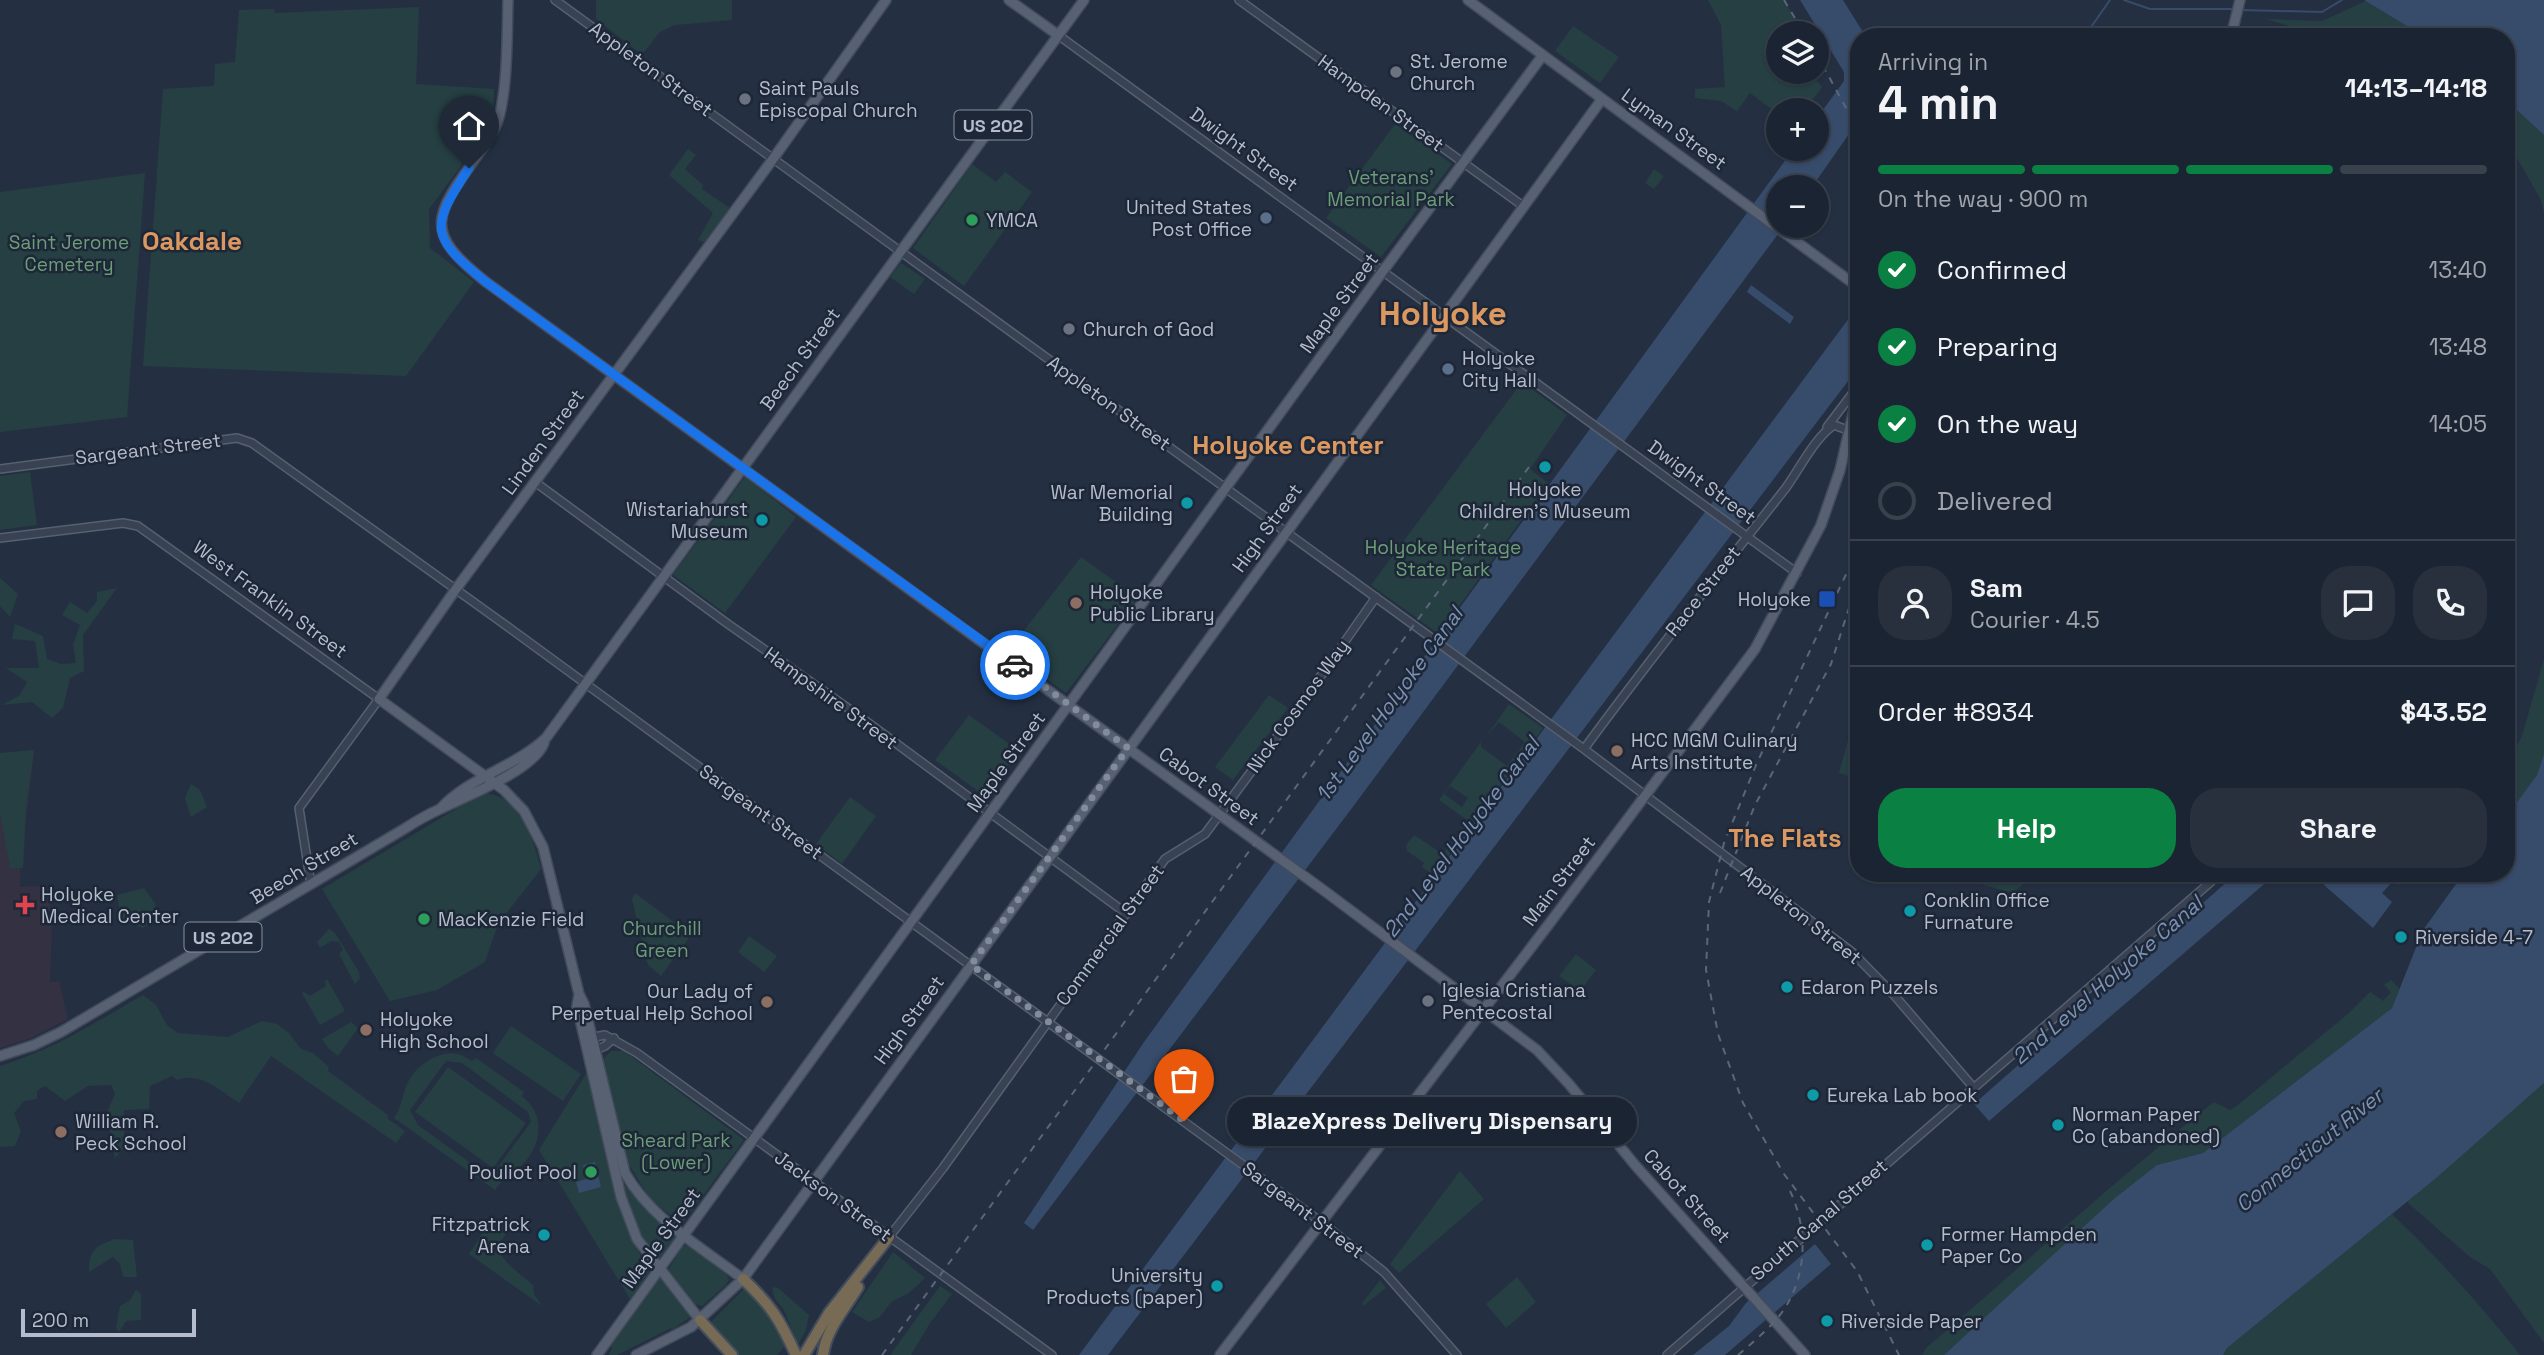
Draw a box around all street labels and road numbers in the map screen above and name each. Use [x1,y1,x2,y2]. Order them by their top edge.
street label: Appleton Street [584,16,718,122]
street label: Hampden Street [1313,49,1449,157]
street label: Lyman Street [1617,83,1731,175]
street label: Dwight Street [1185,101,1303,197]
road number: US 202 [954,110,1032,140]
street label: Maple Street [1294,248,1384,358]
street label: Beech Street [754,303,846,415]
street label: Appleton Street [1042,350,1176,456]
street label: Linden Street [496,384,590,500]
street label: Sargeant Street [74,428,222,470]
street label: Dwight Street [1643,434,1761,530]
street label: High Street [1226,479,1308,577]
street label: West Franklin Street [188,535,352,663]
street label: Race Street [1660,541,1746,641]
street label: Nick Cosmos Way [1241,634,1355,778]
street label: Hampshire Street [759,641,903,755]
street label: Maple Street [961,707,1051,817]
street label: Cabot Street [1154,741,1264,831]
street label: Sargeant Street [694,759,828,865]
street label: Beech Street [246,826,362,910]
street label: Main Street [1517,831,1601,931]
street label: Commercial Street [1050,859,1170,1011]
street label: Appleton Street [1736,860,1866,970]
road number: US 202 [184,922,262,952]
street label: High Street [868,971,950,1069]
street label: Cabot Street [1638,1144,1736,1248]
street label: Jackson Street [769,1145,897,1247]
street label: South Canal Street [1745,1154,1893,1286]
street label: Sargeant Street [1237,1156,1369,1264]
street label: Maple Street [616,1183,706,1293]

